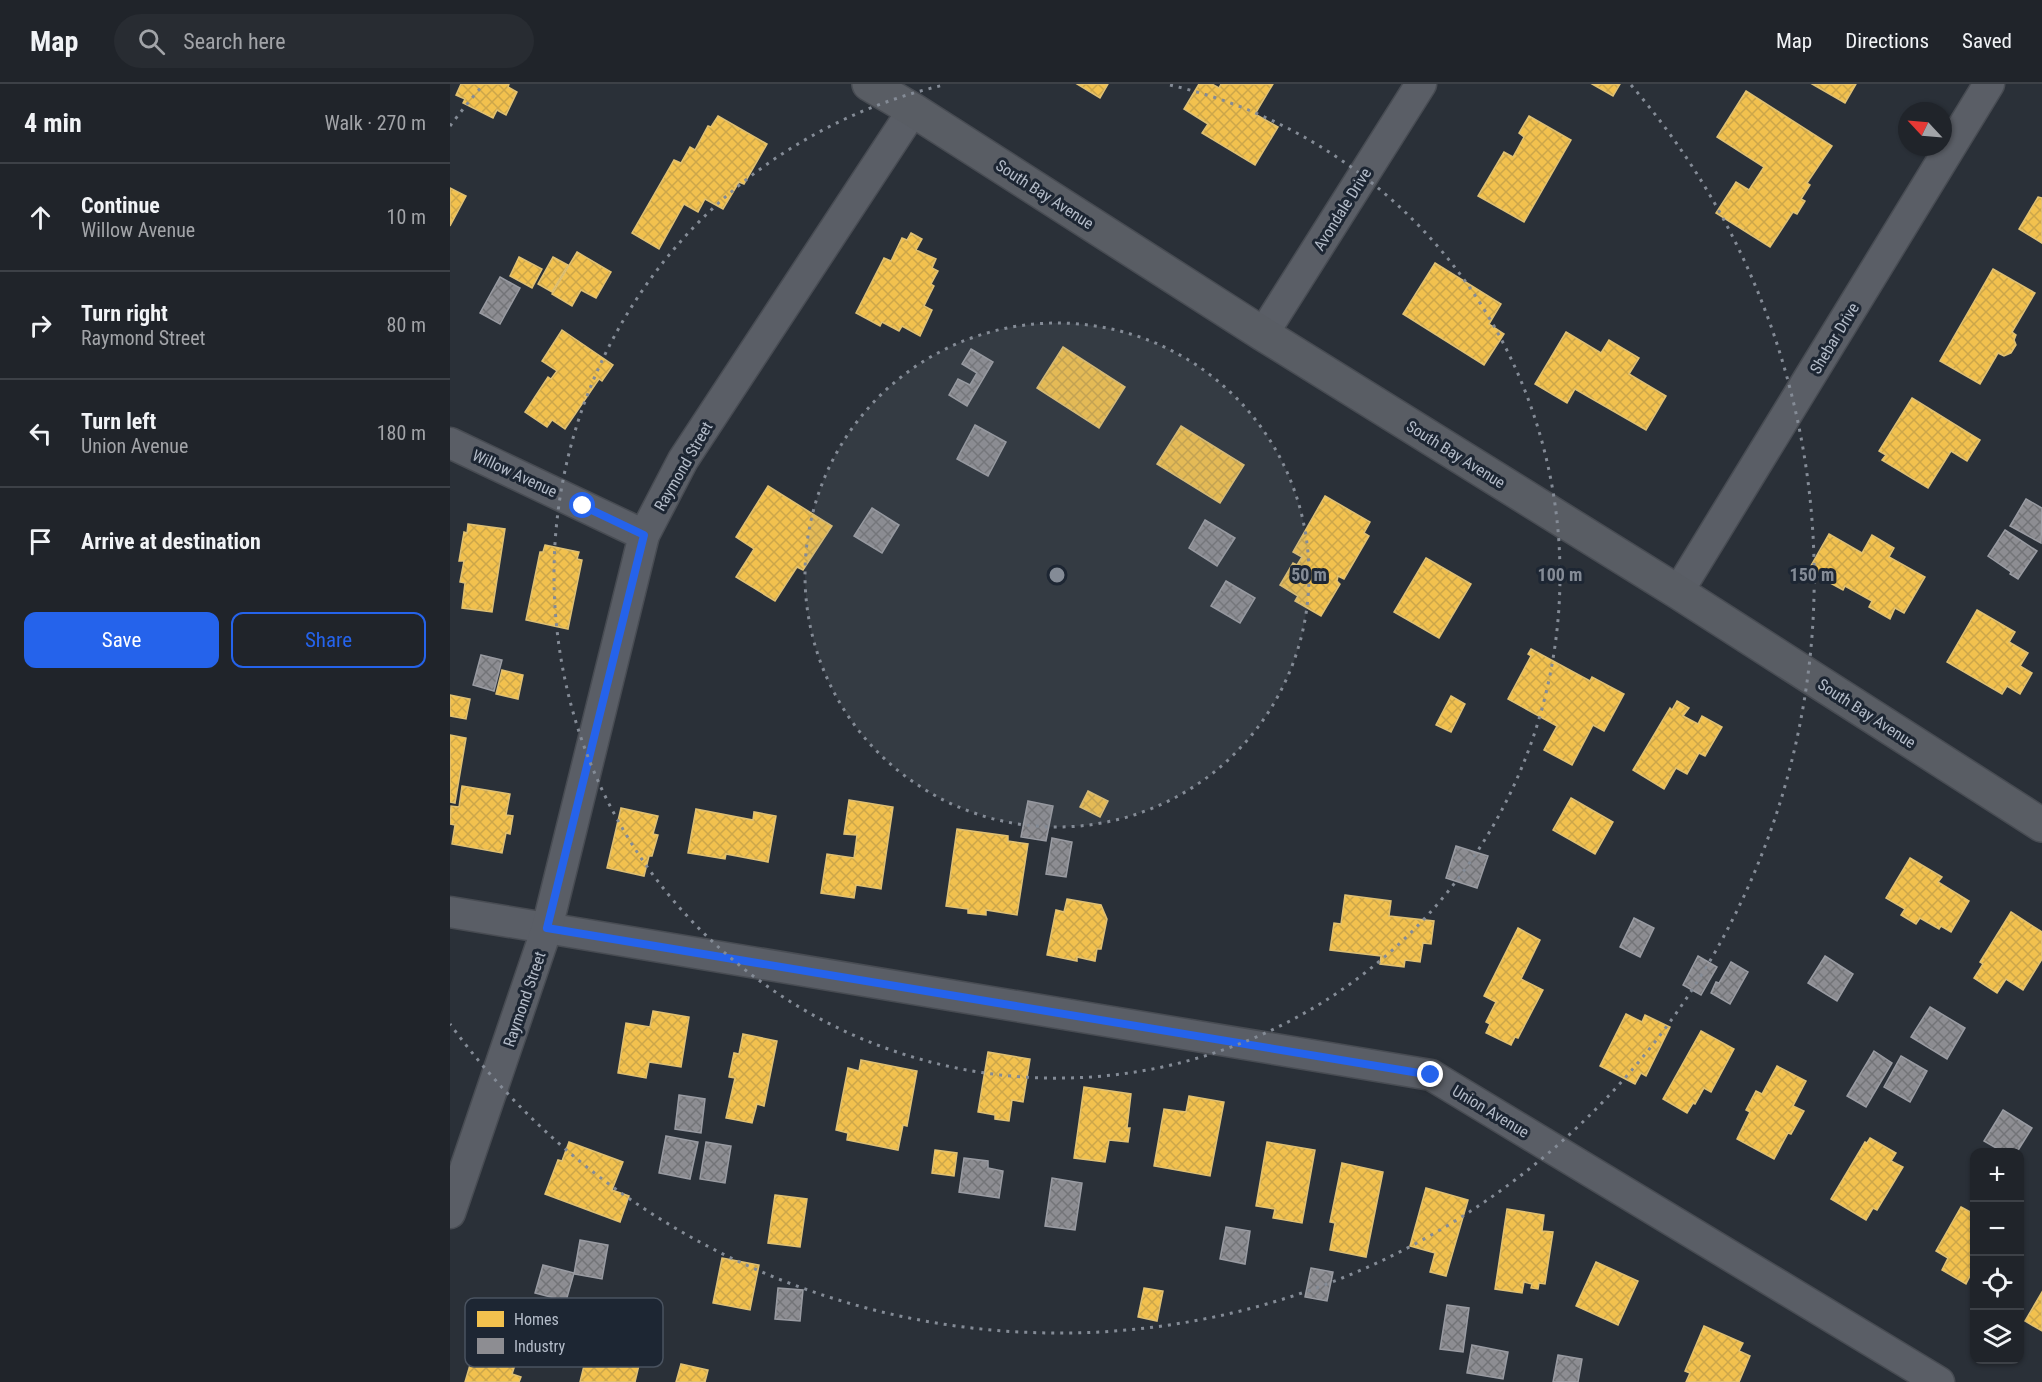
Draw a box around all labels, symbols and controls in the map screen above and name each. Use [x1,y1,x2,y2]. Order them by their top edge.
search box [114,14,534,68]
text: Map [30,25,78,58]
icon: search [135,25,168,58]
text: Search here [183,29,286,54]
text: Map [1776,29,1812,53]
text: Directions [1845,29,1929,53]
text: Saved [1962,29,2012,53]
north arrow [1898,102,1952,156]
text: 4 min [24,108,82,138]
text: Walk · 270 m [325,111,426,135]
street label: South Bay Avenue [992,156,1097,233]
street label: Avondale Drive [1310,164,1375,254]
text: Continue [81,193,160,218]
icon: ahead [24,201,57,234]
text: 10 m [387,205,426,229]
text: Willow Avenue [81,218,195,242]
street label: Shebar Drive [1806,299,1863,377]
text: Turn right [81,301,168,326]
icon: right [24,309,57,342]
text: 80 m [387,313,426,337]
text: Raymond Street [81,326,206,350]
text: Turn left [81,409,156,434]
street label: South Bay Avenue [1403,416,1509,492]
icon: left [24,417,57,450]
street label: Raymond Street [650,418,717,514]
text: 180 m [377,421,426,445]
text: Union Avenue [81,434,188,458]
street label: Willow Avenue [469,446,560,501]
route start [569,492,595,518]
icon: arrive [24,525,57,558]
text: Arrive at destination [81,529,261,554]
text: 50 m [1291,564,1327,585]
text: 100 m [1538,564,1582,585]
text: 150 m [1790,564,1834,585]
centre of rings [1047,565,1067,585]
button: Save [24,612,219,668]
button: Share [231,612,426,668]
street label: South Bay Avenue [1814,675,1919,752]
street label: Raymond Street [499,949,550,1049]
route end [1417,1061,1443,1087]
street label: Union Avenue [1449,1081,1532,1142]
map controls [1970,1148,2024,1364]
button: + [1970,1148,2024,1202]
button: − [1970,1202,2024,1256]
button: locate [1970,1256,2024,1310]
legend [465,1298,663,1367]
text: Homes [514,1310,559,1329]
button: layers [1970,1310,2024,1364]
text: Industry [514,1337,565,1356]

